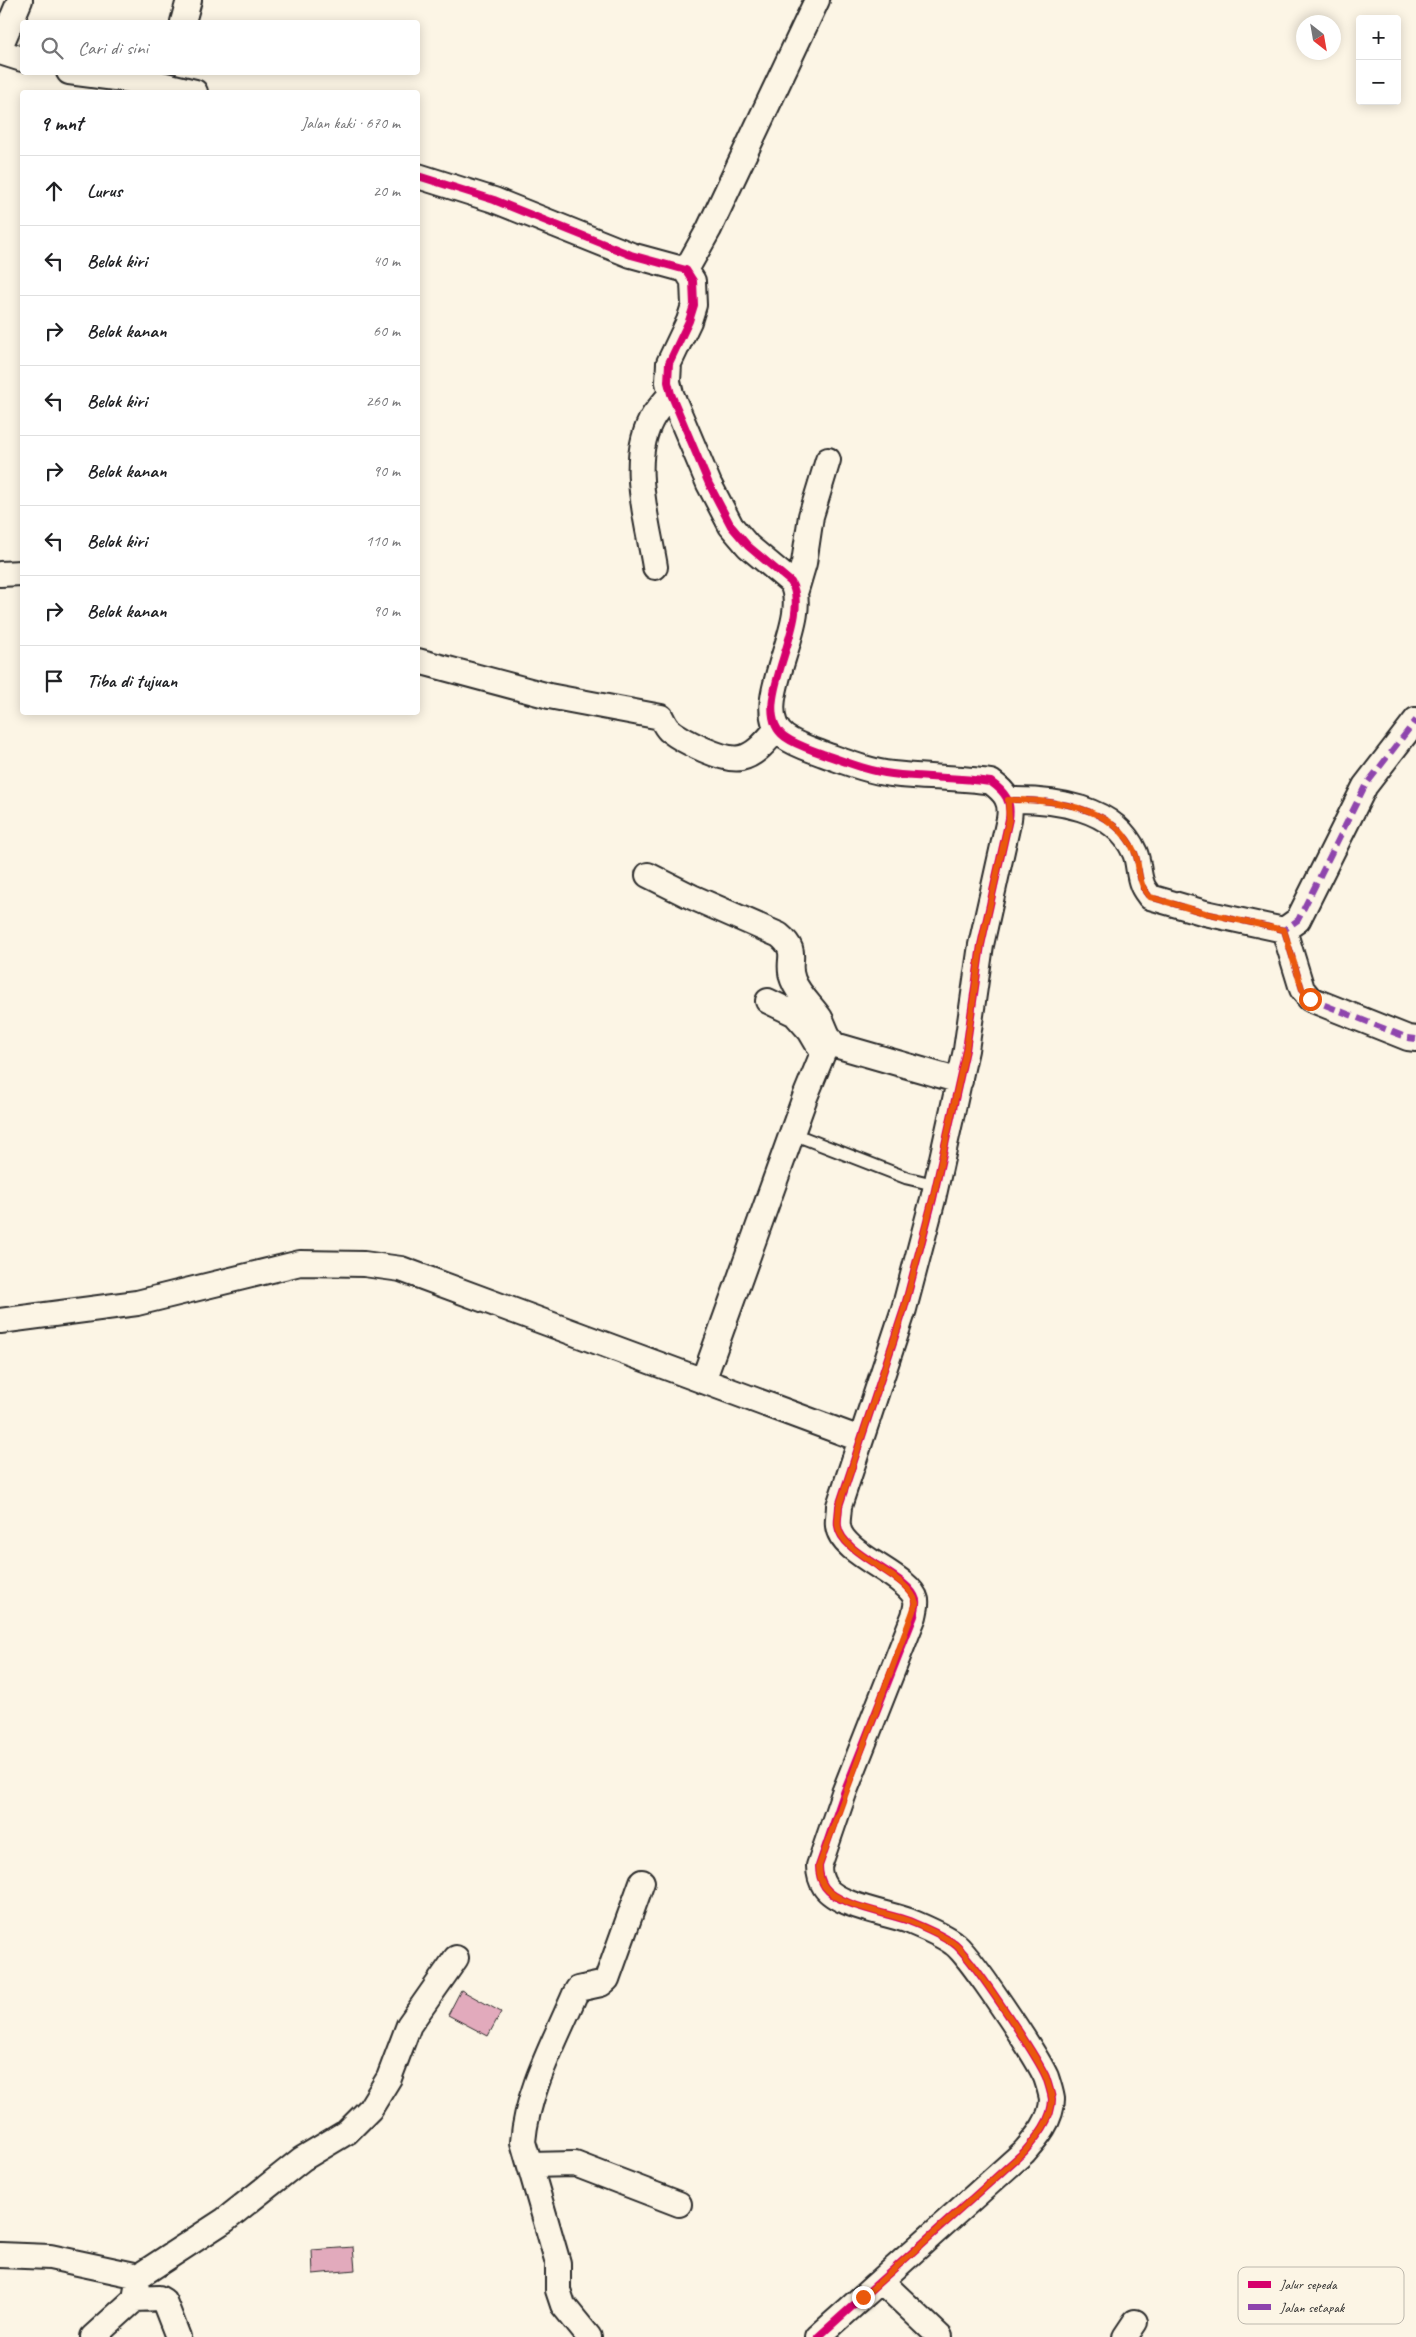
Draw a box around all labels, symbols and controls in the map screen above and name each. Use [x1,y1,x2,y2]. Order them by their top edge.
north arrow [1296,15,1341,60]
map controls [1356,15,1401,105]
button: + [1356,15,1401,60]
search box [20,20,420,75]
icon: search [38,34,66,62]
text: Cari di sini [78,36,148,60]
button: − [1356,60,1401,105]
text: 9 mnt [40,110,83,136]
text: Jalan kaki · 670 m [302,113,400,133]
icon: ahead [40,177,68,205]
text: Lurus [87,179,122,203]
text: 20 m [373,181,400,201]
icon: left [40,247,68,275]
text: Belok kiri [87,249,147,273]
text: 40 m [373,251,400,271]
icon: right [40,317,68,345]
text: Belok kanan [87,319,166,343]
text: 60 m [373,321,400,341]
icon: left [40,387,68,415]
text: Belok kiri [87,389,147,413]
text: 260 m [366,391,400,411]
icon: right [40,457,68,485]
text: Belok kanan [87,459,166,483]
text: 90 m [373,461,400,481]
icon: left [40,527,68,555]
text: Belok kiri [87,529,147,553]
text: 110 m [366,531,400,551]
icon: right [40,597,68,625]
text: Belok kanan [87,599,166,623]
text: 90 m [373,601,400,621]
icon: arrive [40,667,68,695]
text: Tiba di tujuan [87,669,177,693]
route start [1299,988,1322,1011]
legend [1238,2267,1404,2324]
text: Jalur sepeda [1279,2276,1338,2293]
route end [852,2286,875,2309]
text: Jalan setapak [1279,2299,1345,2316]

